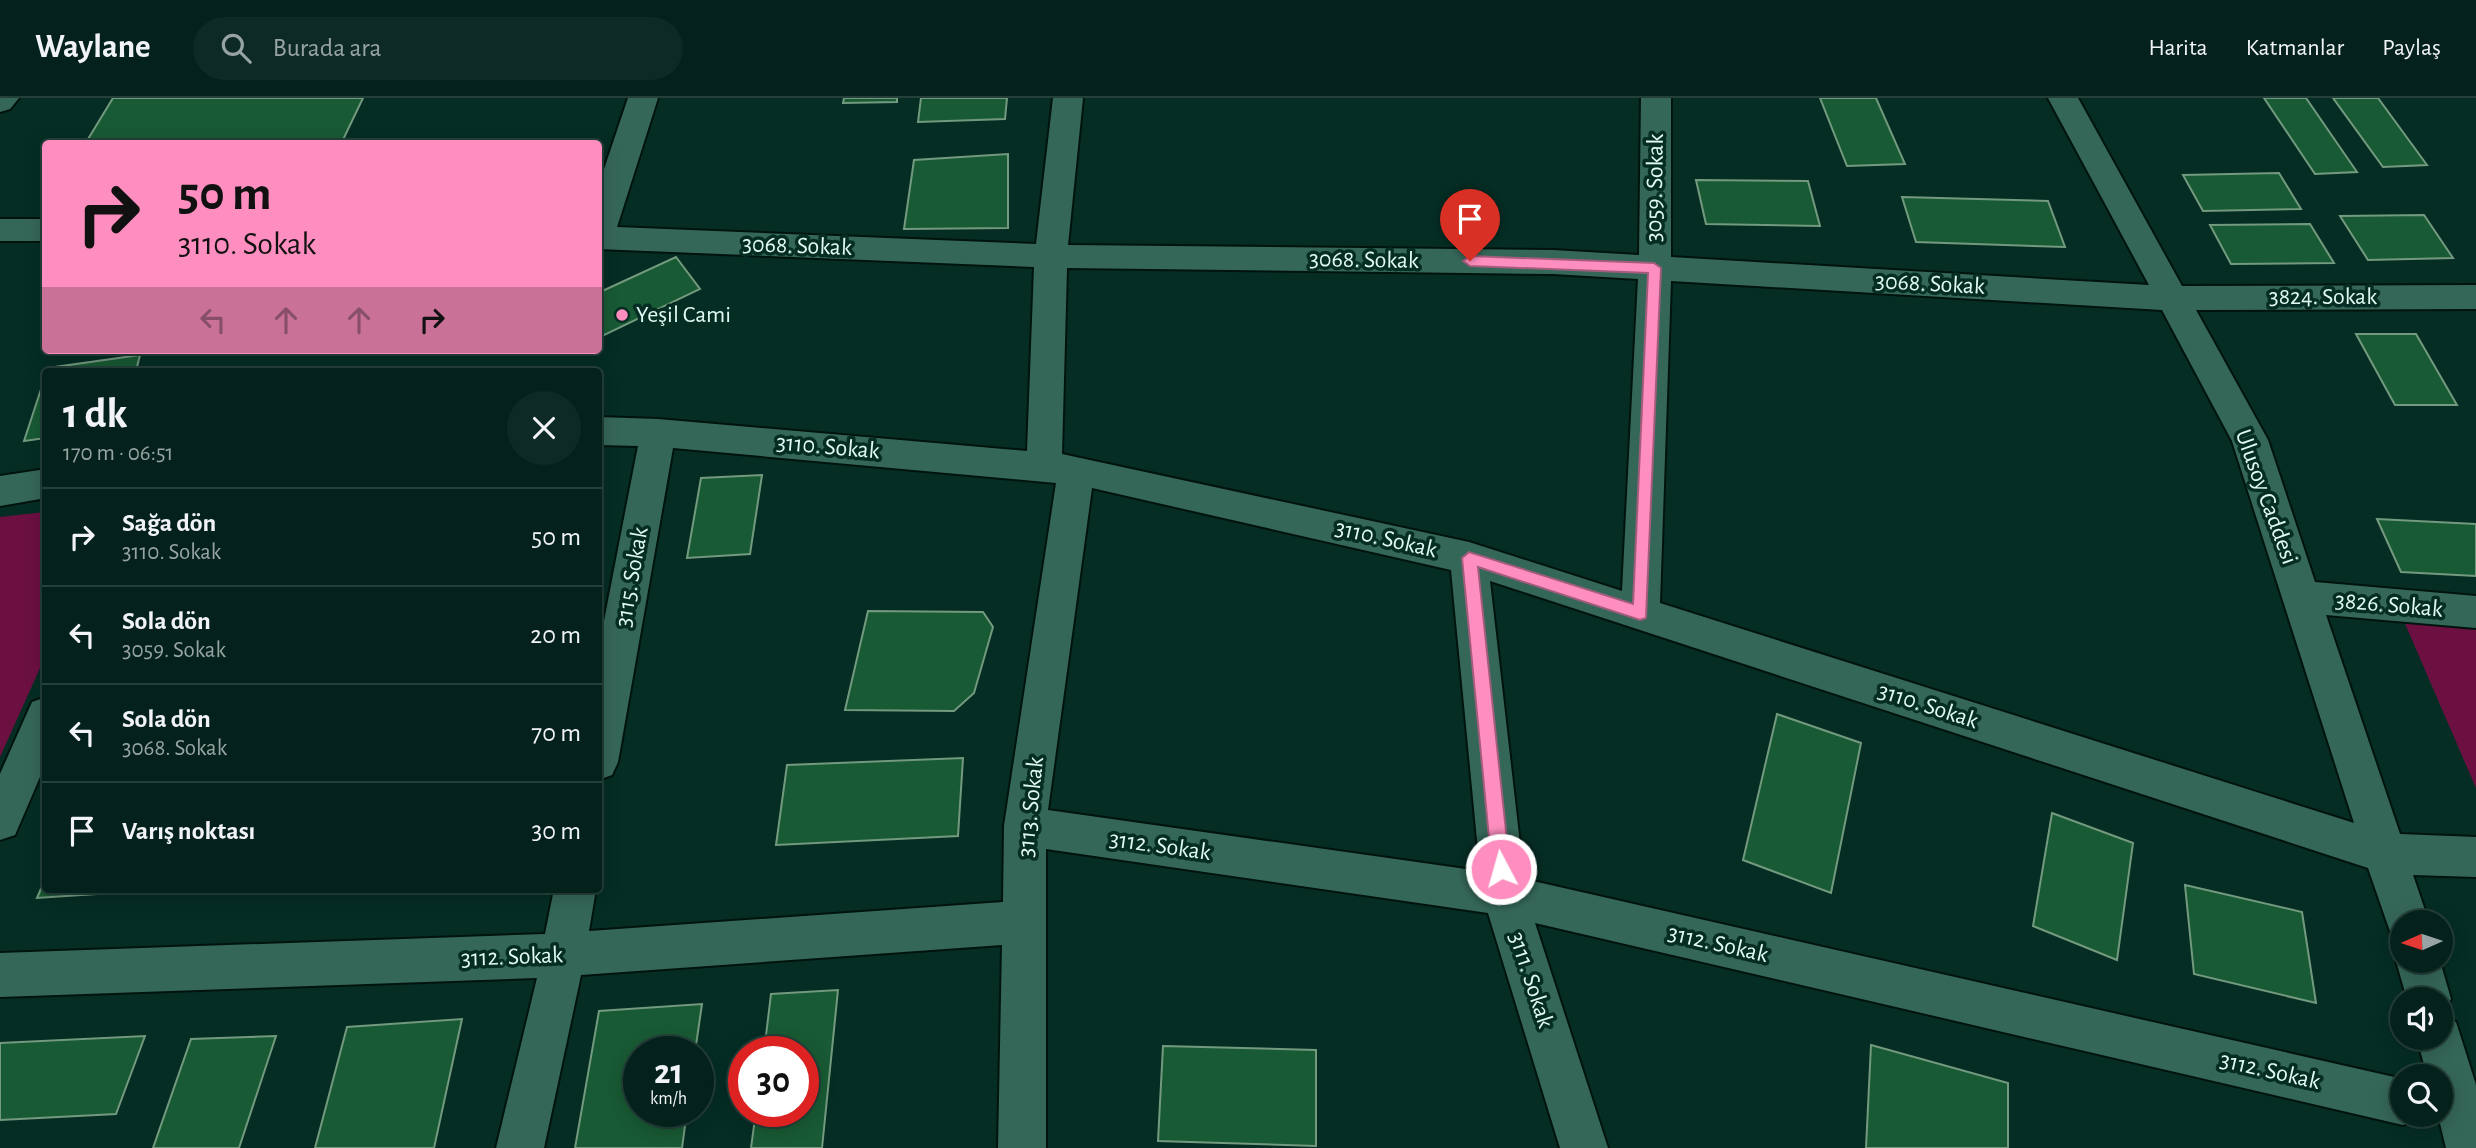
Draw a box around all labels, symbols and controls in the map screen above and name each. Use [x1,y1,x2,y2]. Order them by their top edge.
search box [193,17,683,80]
icon: search [217,29,255,67]
text: Waylane [35,31,151,64]
text: Burada ara [273,35,381,61]
text: Harita [2149,36,2208,60]
text: Katmanlar [2246,36,2344,60]
text: Paylaş [2382,36,2441,60]
street label: 3059. Sokak [1642,134,1668,242]
icon: right [63,168,154,259]
text: 50 m [178,170,272,219]
pin [1440,189,1500,261]
icon: arrive [1451,200,1489,238]
text: 3110. Sokak [178,228,316,260]
street label: 3068. Sokak [742,232,852,260]
street label: 3068. Sokak [1309,247,1419,273]
street label: 3068. Sokak [1875,269,1986,299]
street label: 3824. Sokak [2269,285,2377,309]
icon: left [194,301,232,339]
icon: ahead [267,301,305,339]
icon: ahead [340,301,378,339]
icon: right [413,301,451,339]
place label: Yeşil Cami [636,303,731,327]
marker: Yeşil Cami [614,307,630,323]
button: close [507,391,581,465]
text: 1 dk [63,393,127,435]
street label: Ulusoy Caddesi [2230,426,2302,568]
street label: 3110. Sokak [775,431,881,463]
text: 170 m · 06:51 [63,442,173,465]
text: Sağa dön [122,510,216,536]
street label: 3110. Sokak [1333,516,1439,562]
icon: right [63,518,101,556]
text: 50 m [531,524,581,550]
street label: 3115. Sokak [611,525,653,629]
text: 3110. Sokak [122,541,221,564]
street label: 3826. Sokak [2334,588,2444,622]
text: Sola dön [122,608,211,634]
icon: left [63,616,101,654]
text: 20 m [530,622,581,648]
text: 3059. Sokak [122,639,226,662]
street label: 3110. Sokak [1875,679,1981,733]
text: Sola dön [122,706,211,732]
icon: left [63,714,101,752]
text: 70 m [531,720,581,746]
text: 3068. Sokak [122,737,227,760]
street label: 3113. Sokak [1014,756,1048,858]
icon: arrive [63,812,101,850]
text: Varış noktası [122,818,255,844]
text: 30 m [531,818,581,844]
street label: 3112. Sokak [1108,827,1212,865]
position arrow [1464,832,1538,906]
north arrow [2390,910,2454,973]
map controls [2390,910,2453,1127]
street label: 3112. Sokak [1666,921,1770,967]
street label: 3111. Sokak [1504,929,1558,1031]
street label: 3112. Sokak [461,943,563,971]
button: sound [2390,987,2453,1050]
speed limit sign: 30 [728,1036,819,1127]
street label: 3112. Sokak [2218,1048,2322,1094]
text: 21 [654,1055,683,1090]
button: search [2390,1064,2453,1127]
text: km/h [650,1090,687,1108]

